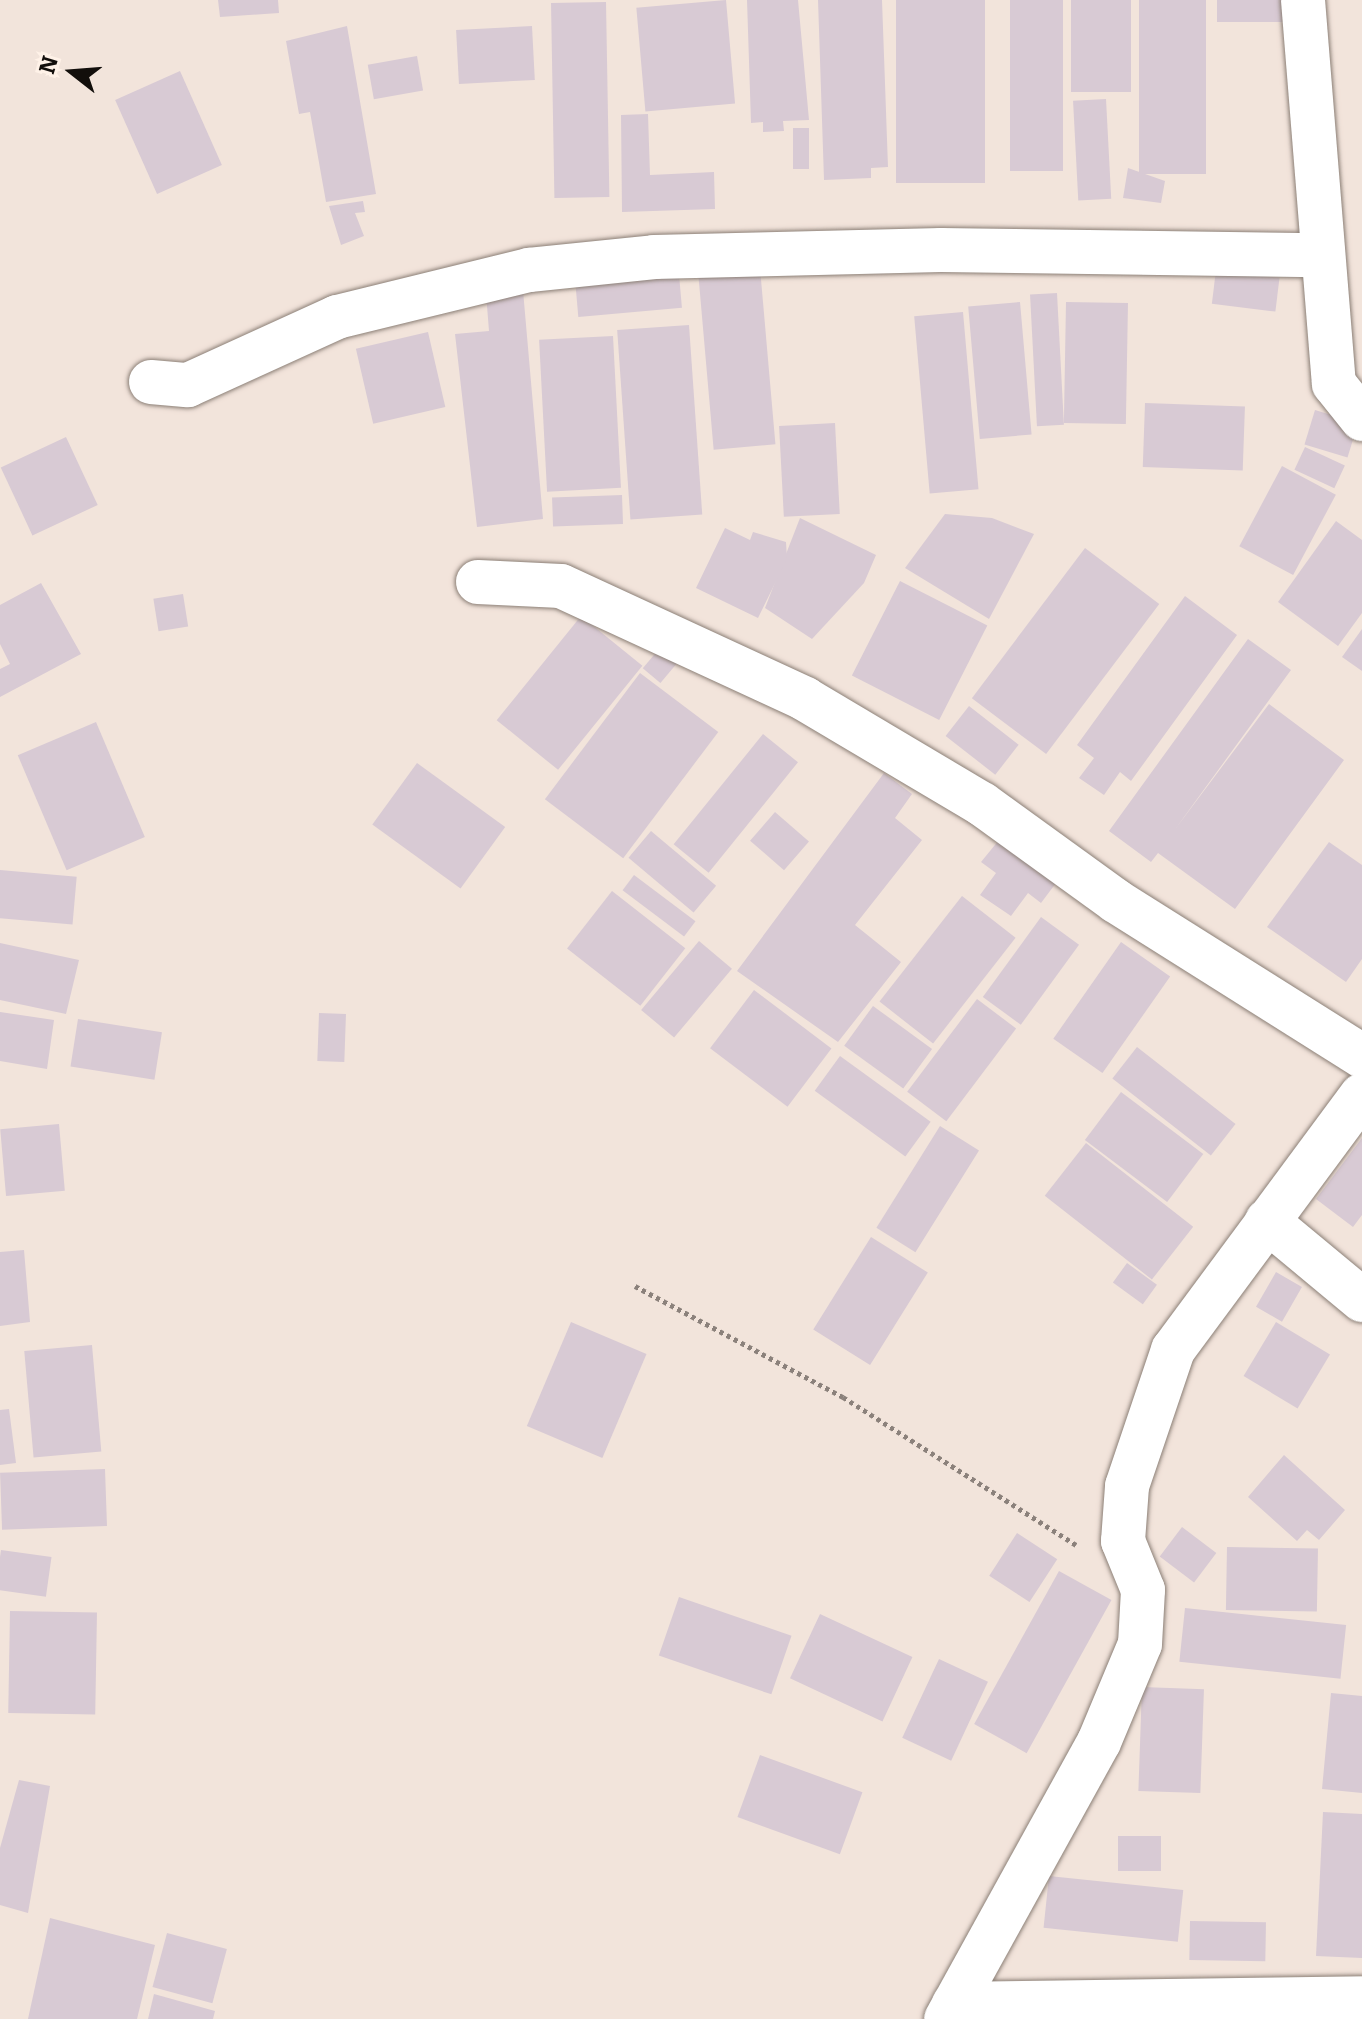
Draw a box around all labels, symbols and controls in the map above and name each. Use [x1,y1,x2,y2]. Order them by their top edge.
north arrow [32,32,112,112]
text: N [33,53,64,77]

